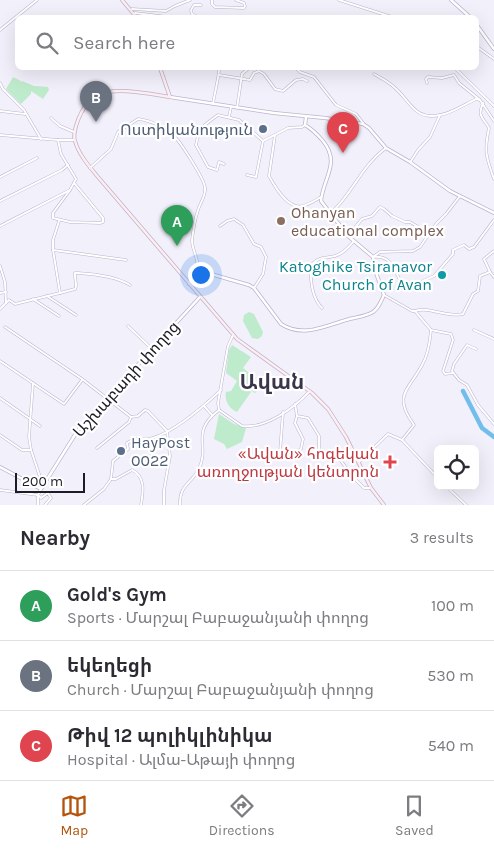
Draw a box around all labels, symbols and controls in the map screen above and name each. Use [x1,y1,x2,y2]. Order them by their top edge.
search box [15,15,479,70]
icon: search [33,29,61,57]
text: Search here [73,32,175,54]
pin: B [80,81,112,122]
pin: C [327,112,359,153]
place label: Ոստիկանություն [120,120,253,139]
marker: Ոստիկանություն [257,123,269,135]
place label: Ohanyan educational complex [291,203,444,240]
pin: A [161,205,193,246]
marker: Ohanyan educational complex [275,215,287,227]
place label: Katoghike Tsiranavor Church of Avan [279,257,432,294]
your location [188,262,214,288]
marker: Katoghike Tsiranavor Church of Avan [436,269,448,281]
street label: Աշխաբադի փողոց [69,317,183,441]
district label: Ավան [240,370,304,394]
place label: HayPost 0022 [131,433,190,470]
place label: «Ավան» հոգեկան առողջության կենտրոն [197,444,379,481]
marker: HayPost 0022 [115,445,127,457]
map controls [434,445,479,490]
button: locate [434,445,479,490]
marker: «Ավան» հոգեկան առողջության կենտրոն [383,455,397,469]
scale bar [15,470,85,493]
text: 200 m [22,473,63,490]
text: Nearby [20,526,90,550]
text: 3 results [410,528,474,547]
text: Gold's Gym [67,584,167,606]
text: A [31,596,41,615]
text: 100 m [431,596,474,615]
text: Sports · Մարշալ Բաբաջանյանի փողոց [67,608,369,627]
text: եկեղեցի [67,655,152,677]
text: B [31,666,41,685]
text: 530 m [427,666,474,685]
text: Church · Մարշալ Բաբաջանյանի փողոց [67,680,374,699]
text: Թիվ 12 պոլիկլինիկա [67,725,273,747]
text: C [31,736,41,755]
text: 540 m [428,736,474,755]
text: Hospital · Ալմա-Աթայի փողոց [67,750,295,769]
tab: Map [60,792,88,839]
tab: Directions [209,792,275,839]
tab: Saved [395,792,434,839]

